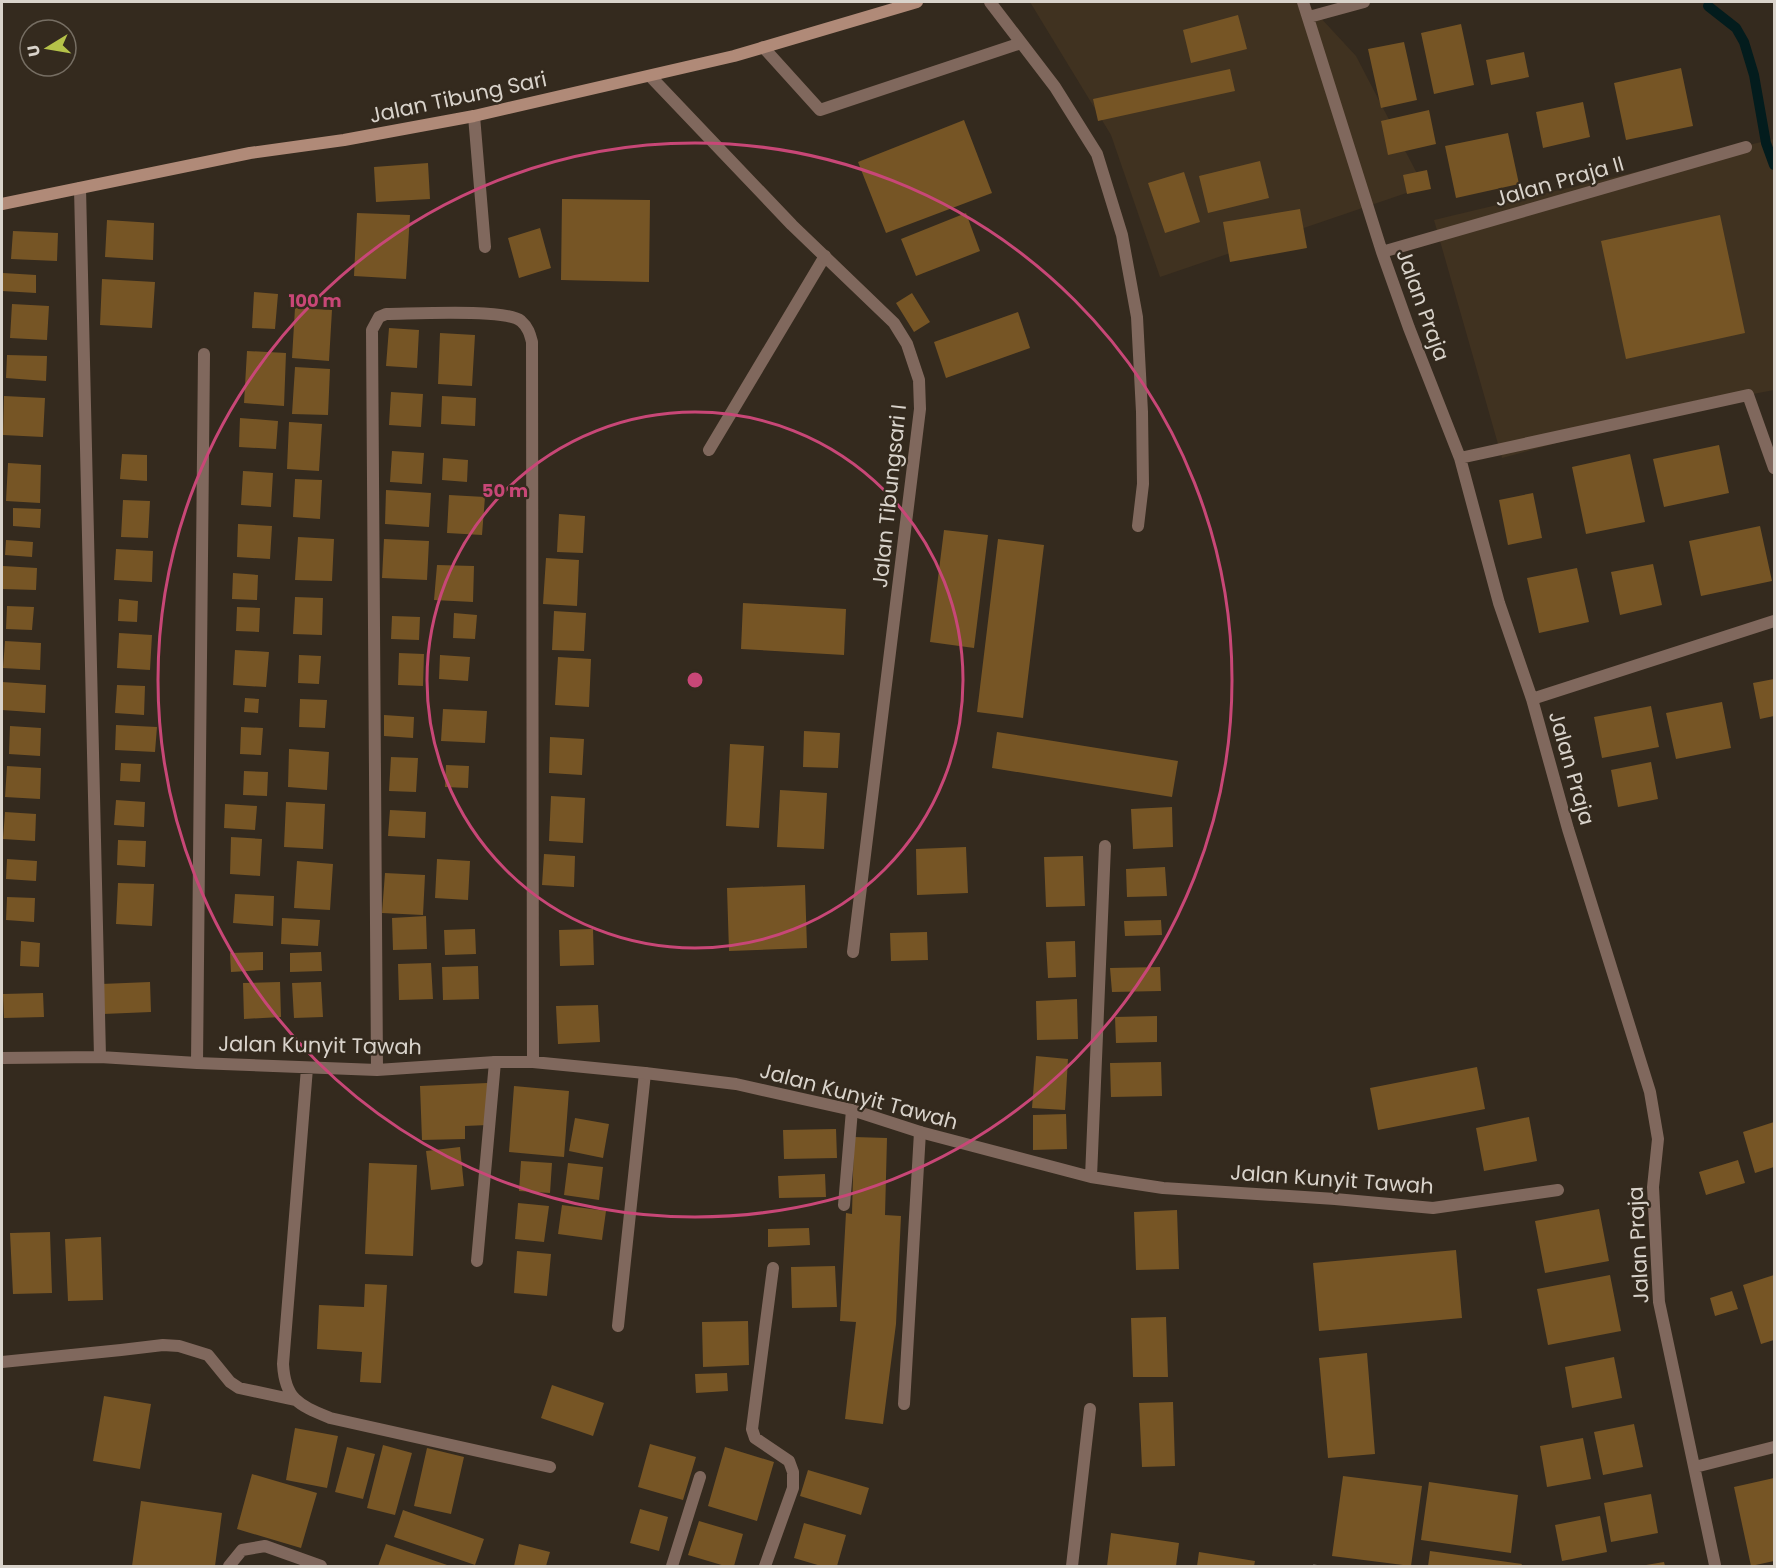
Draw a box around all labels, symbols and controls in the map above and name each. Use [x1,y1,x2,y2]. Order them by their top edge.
north arrow [18,18,78,78]
text: U [21,43,46,58]
street label: Jalan Tibung Sari [367,64,549,130]
street label: Jalan Praja II [1491,149,1627,213]
street label: Jalan Praja [1389,245,1457,365]
text: 100 m [288,288,342,313]
street label: Jalan Tibungsari I [865,403,913,589]
text: 50 m [482,478,528,503]
centre of rings [685,670,705,690]
street label: Jalan Praja [1542,708,1602,828]
street label: Jalan Kunyit Tawah [218,1029,422,1061]
street label: Jalan Kunyit Tawah [757,1056,961,1136]
street label: Jalan Kunyit Tawah [1229,1157,1435,1201]
street label: Jalan Praja [1620,1186,1656,1304]

